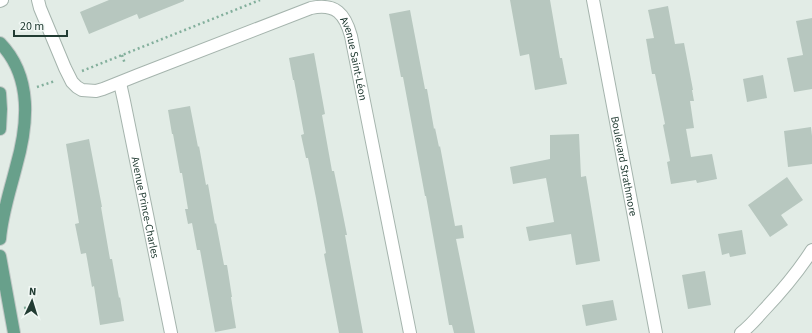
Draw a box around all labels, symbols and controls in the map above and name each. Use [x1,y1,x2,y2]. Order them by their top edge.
scale bar [14,12,67,38]
street label: Avenue Saint-Léon [336,14,371,102]
text: 20 m [20,18,44,35]
street label: Boulevard Strathmore [607,115,641,218]
street label: Avenue Prince-Charles [127,155,163,260]
north arrow [12,281,52,321]
text: N [28,284,37,299]

